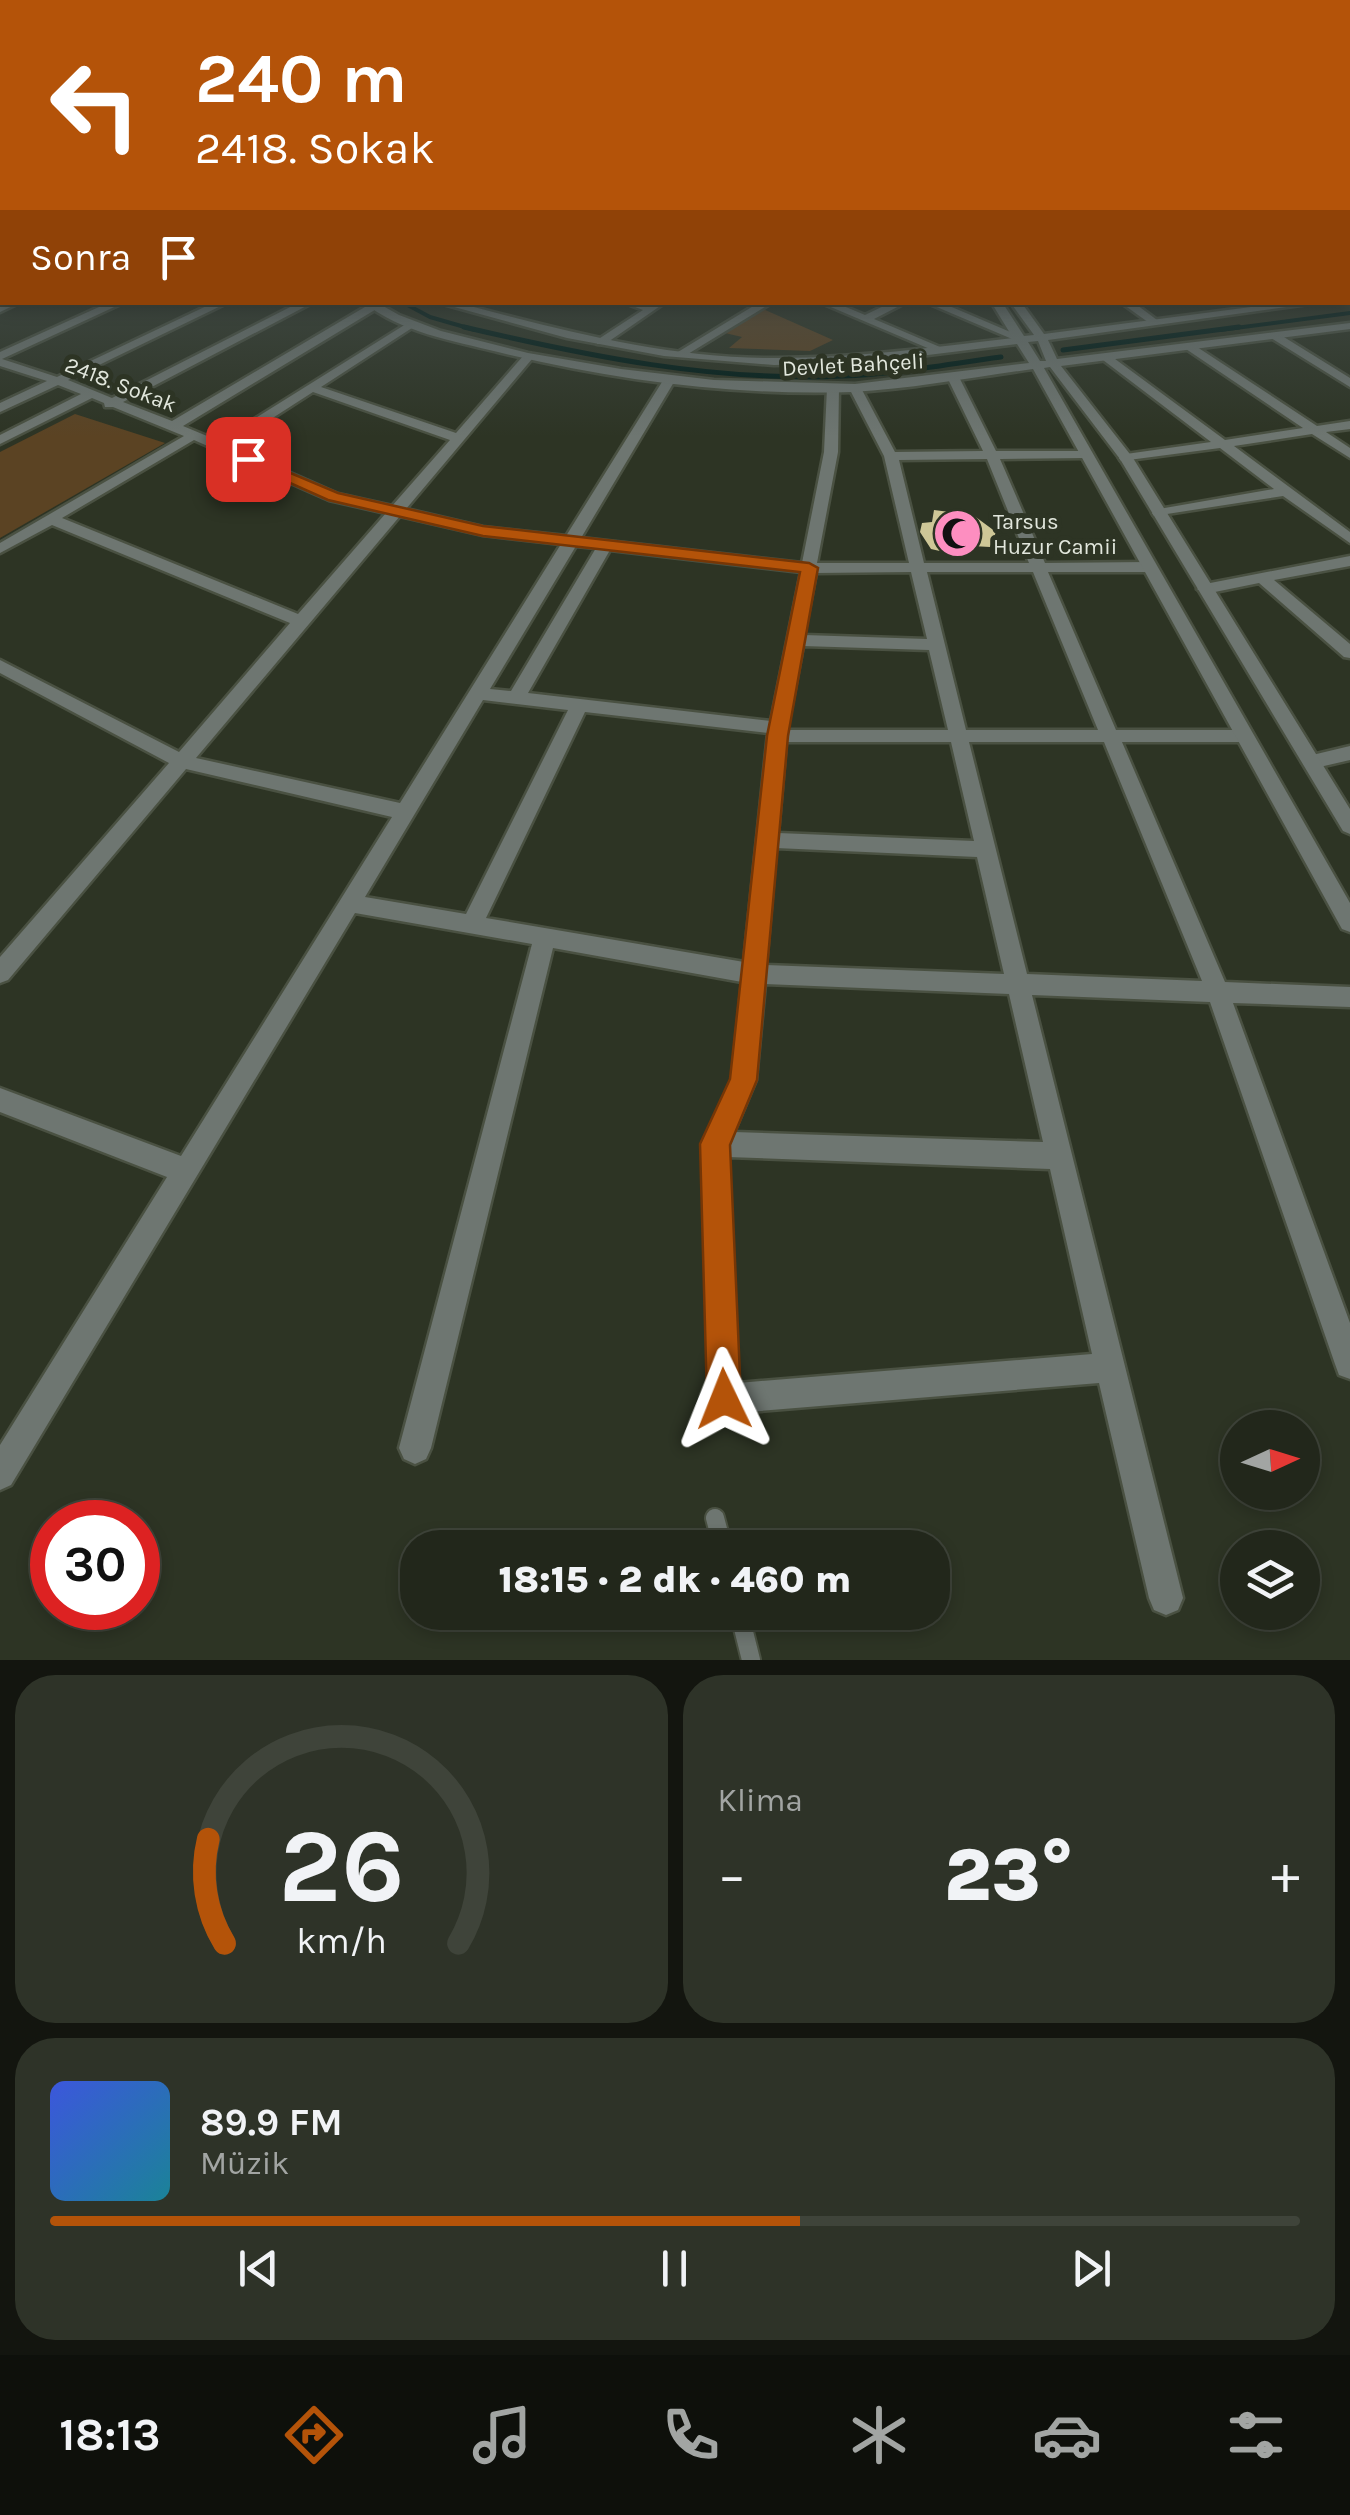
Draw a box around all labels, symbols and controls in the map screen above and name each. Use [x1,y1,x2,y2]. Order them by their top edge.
text: 240 m [195,38,407,120]
icon: left [30,40,160,170]
text: 2418. Sokak [195,122,435,174]
icon: arrive [151,230,206,285]
text: Sonra [30,235,131,280]
street label: Devlet Bahçeli [781,348,925,382]
street label: 2418. Sokak [61,352,180,418]
pin [206,417,291,502]
icon: arrive [221,432,276,487]
mosque icon: Tarsus Huzur Camii [932,508,984,560]
place label: Tarsus Huzur Camii [993,509,1117,560]
position arrow [672,1347,776,1451]
north arrow [1220,1410,1320,1510]
map controls [1220,1410,1320,1630]
speed limit sign: 30 [30,1500,160,1630]
button: layers [1220,1530,1320,1630]
text: 18:15 · 2 dk · 460 m [499,1557,851,1602]
text: Klima [718,1782,803,1819]
text: 26 [278,1806,404,1927]
text: 23° [944,1831,1073,1919]
text: − [718,1843,746,1907]
text: + [1271,1843,1300,1907]
text: km/h [296,1920,387,1962]
text: 89.9 FM [200,2100,343,2145]
text: Müzik [200,2145,289,2182]
icon: previous [231,2241,286,2296]
icon: pause [647,2241,702,2296]
icon: next [1064,2241,1119,2296]
icon: directions [279,2400,349,2470]
icon: music [467,2400,537,2470]
icon: phone [656,2400,726,2470]
icon: climate [844,2400,914,2470]
icon: car [1032,2400,1102,2470]
icon: filters [1221,2400,1291,2470]
text: 18:13 [59,2409,160,2461]

